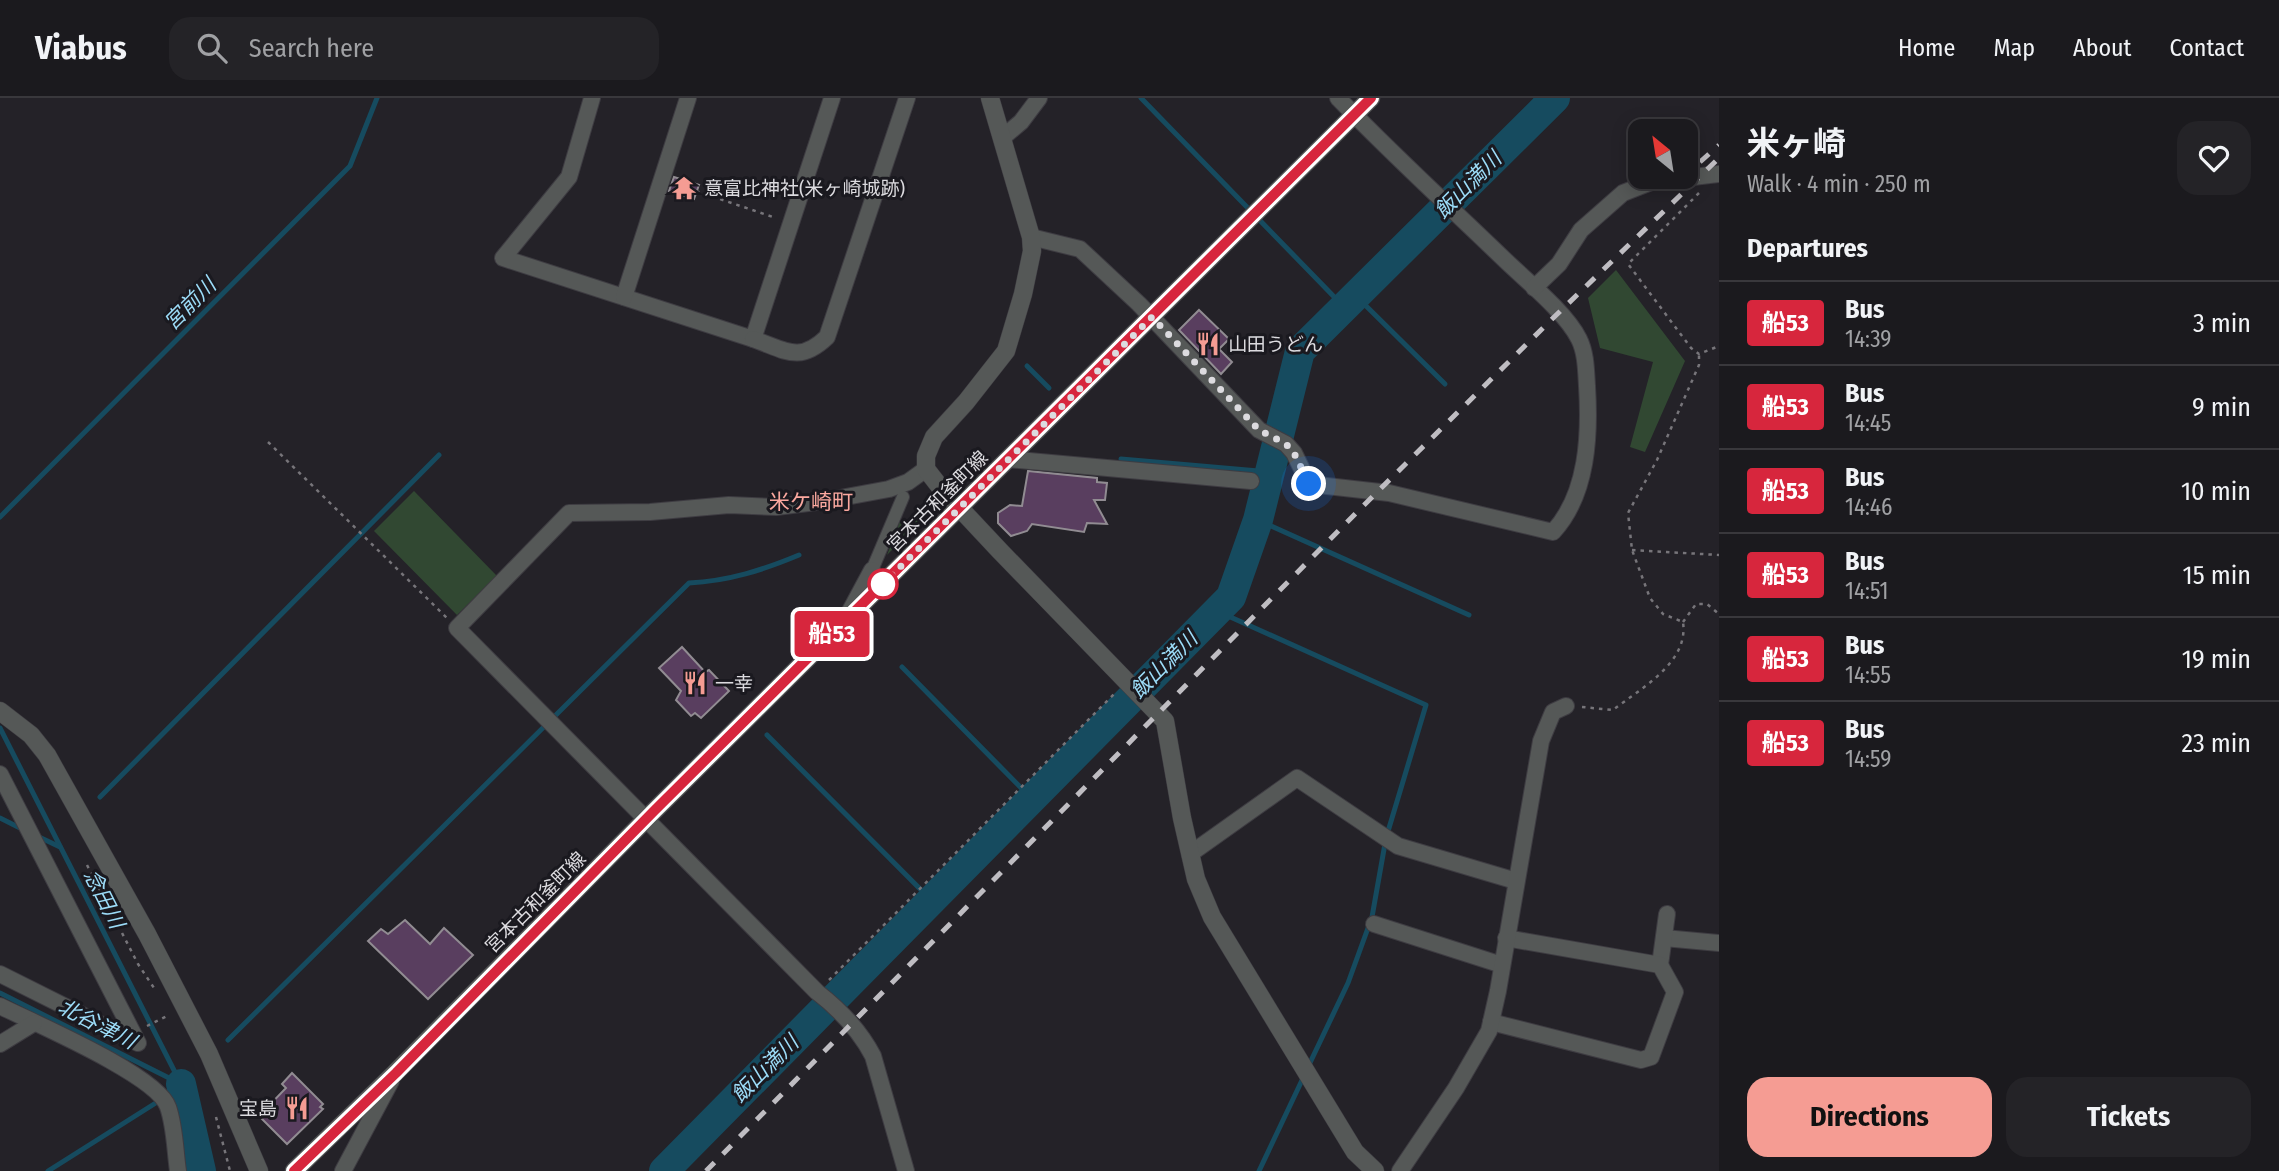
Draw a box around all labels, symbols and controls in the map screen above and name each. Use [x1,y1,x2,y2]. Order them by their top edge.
search box [169,17,659,80]
text: Viabus [35,28,127,68]
icon: search [193,29,231,67]
text: Search here [249,33,374,64]
text: Home [1898,34,1955,62]
text: Map [1993,34,2035,62]
text: About [2073,34,2131,62]
text: Contact [2169,34,2244,62]
north arrow [1628,119,1698,189]
map controls [1628,119,1698,189]
button: heart [2177,121,2251,195]
text: 米ヶ崎 [1747,124,1846,164]
water label: 飯山満川 [1429,145,1508,224]
text: Walk · 4 min · 250 m [1747,170,1931,198]
temple icon: 意富比神社(米ヶ崎城跡) [670,174,698,202]
place label: 意富比神社(米ヶ崎城跡) [704,177,905,200]
text: Departures [1747,233,1868,264]
water label: 宮前川 [159,271,223,335]
text: Bus [1845,294,1884,325]
text: 3 min [2193,308,2251,339]
text: 船53 [1762,309,1809,337]
text: 14:39 [1845,325,1891,353]
restaurant icon: 山田うどん [1194,330,1222,358]
place label: 山田うどん [1228,333,1323,356]
text: Bus [1845,378,1884,409]
text: 9 min [2192,392,2251,423]
text: 船53 [1762,393,1809,421]
text: 14:45 [1845,409,1891,437]
street label: 宮本古和釜町線 [882,446,993,557]
text: Bus [1845,462,1884,493]
your location [1291,466,1326,501]
text: 10 min [2181,476,2251,507]
text: 船53 [1762,477,1809,505]
district label: 米ケ崎町 [769,489,853,515]
text: 14:46 [1845,493,1892,521]
text: Bus [1845,546,1884,577]
text: 15 min [2183,560,2251,591]
text: 船53 [1762,561,1809,589]
unlabelled marker [868,569,898,599]
text: 14:51 [1845,577,1888,605]
line badge: 船53 [792,611,872,657]
text: 船53 [809,620,855,648]
water label: 飯山満川 [1125,625,1204,704]
text: Bus [1845,630,1884,661]
text: 19 min [2182,644,2251,675]
text: 船53 [1762,645,1809,673]
text: 14:55 [1845,661,1891,689]
restaurant icon: 一幸 [681,669,709,697]
place label: 一幸 [715,672,753,695]
text: Bus [1845,714,1884,745]
text: 23 min [2182,728,2251,759]
text: 船53 [1762,729,1809,757]
text: 14:59 [1845,745,1891,773]
street label: 宮本古和釜町線 [480,847,591,958]
water label: 念田川 [78,865,131,935]
water label: 北谷津川 [54,993,142,1056]
water label: 飯山満川 [726,1029,805,1108]
button: Directions [1747,1077,1992,1157]
button: Tickets [2006,1077,2251,1157]
restaurant icon: 宝島 [283,1094,311,1122]
place label: 宝島 [239,1097,277,1120]

